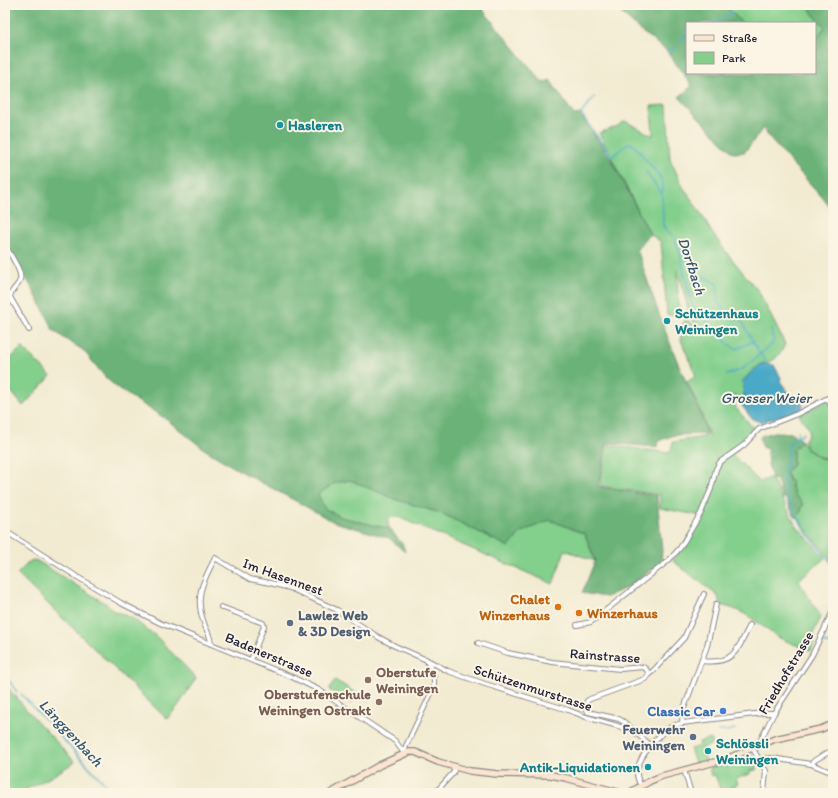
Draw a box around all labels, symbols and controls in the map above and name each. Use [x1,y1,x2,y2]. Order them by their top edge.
legend [686,22,816,74]
text: Straße [722,31,757,45]
text: Park [722,51,746,65]
place label: Hasleren [288,117,342,134]
marker: Hasleren [275,120,285,130]
water label: Dorfbach [674,235,710,297]
place label: Schützenhaus Weiningen [675,305,759,338]
marker: Schützenhaus Weiningen [662,316,672,326]
water label: Grosser Weier [721,389,814,407]
street label: Im Hasennest [241,555,325,599]
place label: Chalet Winzerhaus [479,591,551,624]
marker: Chalet Winzerhaus [553,602,563,612]
place label: Winzerhaus [587,605,658,622]
place label: Lawlez Web & 3D Design [298,607,371,640]
marker: Winzerhaus [574,608,584,618]
marker: Lawlez Web & 3D Design [285,618,295,628]
street label: Friedhofstrasse [755,628,818,718]
street label: Badenerstrasse [222,629,316,681]
street label: Rainstrasse [569,645,641,667]
street label: Schützenmurstrasse [472,661,595,715]
place label: Oberstufe Weiningen [376,664,439,697]
marker: Oberstufe Weiningen [363,675,373,685]
place label: Oberstufenschule Weiningen Ostrakt [258,686,372,719]
water label: Länggenbach [35,696,107,771]
marker: Oberstufenschule Weiningen Ostrakt [374,697,384,707]
place label: Classic Car [647,703,716,720]
marker: Classic Car [718,706,728,716]
place label: Feuerwehr Weiningen [622,721,685,754]
marker: Feuerwehr Weiningen [688,732,698,742]
place label: Schlössli Weiningen [716,735,779,768]
marker: Schlössli Weiningen [703,746,713,756]
place label: Antik-Liquidationen [519,759,641,776]
marker: Antik-Liquidationen [643,762,653,772]

